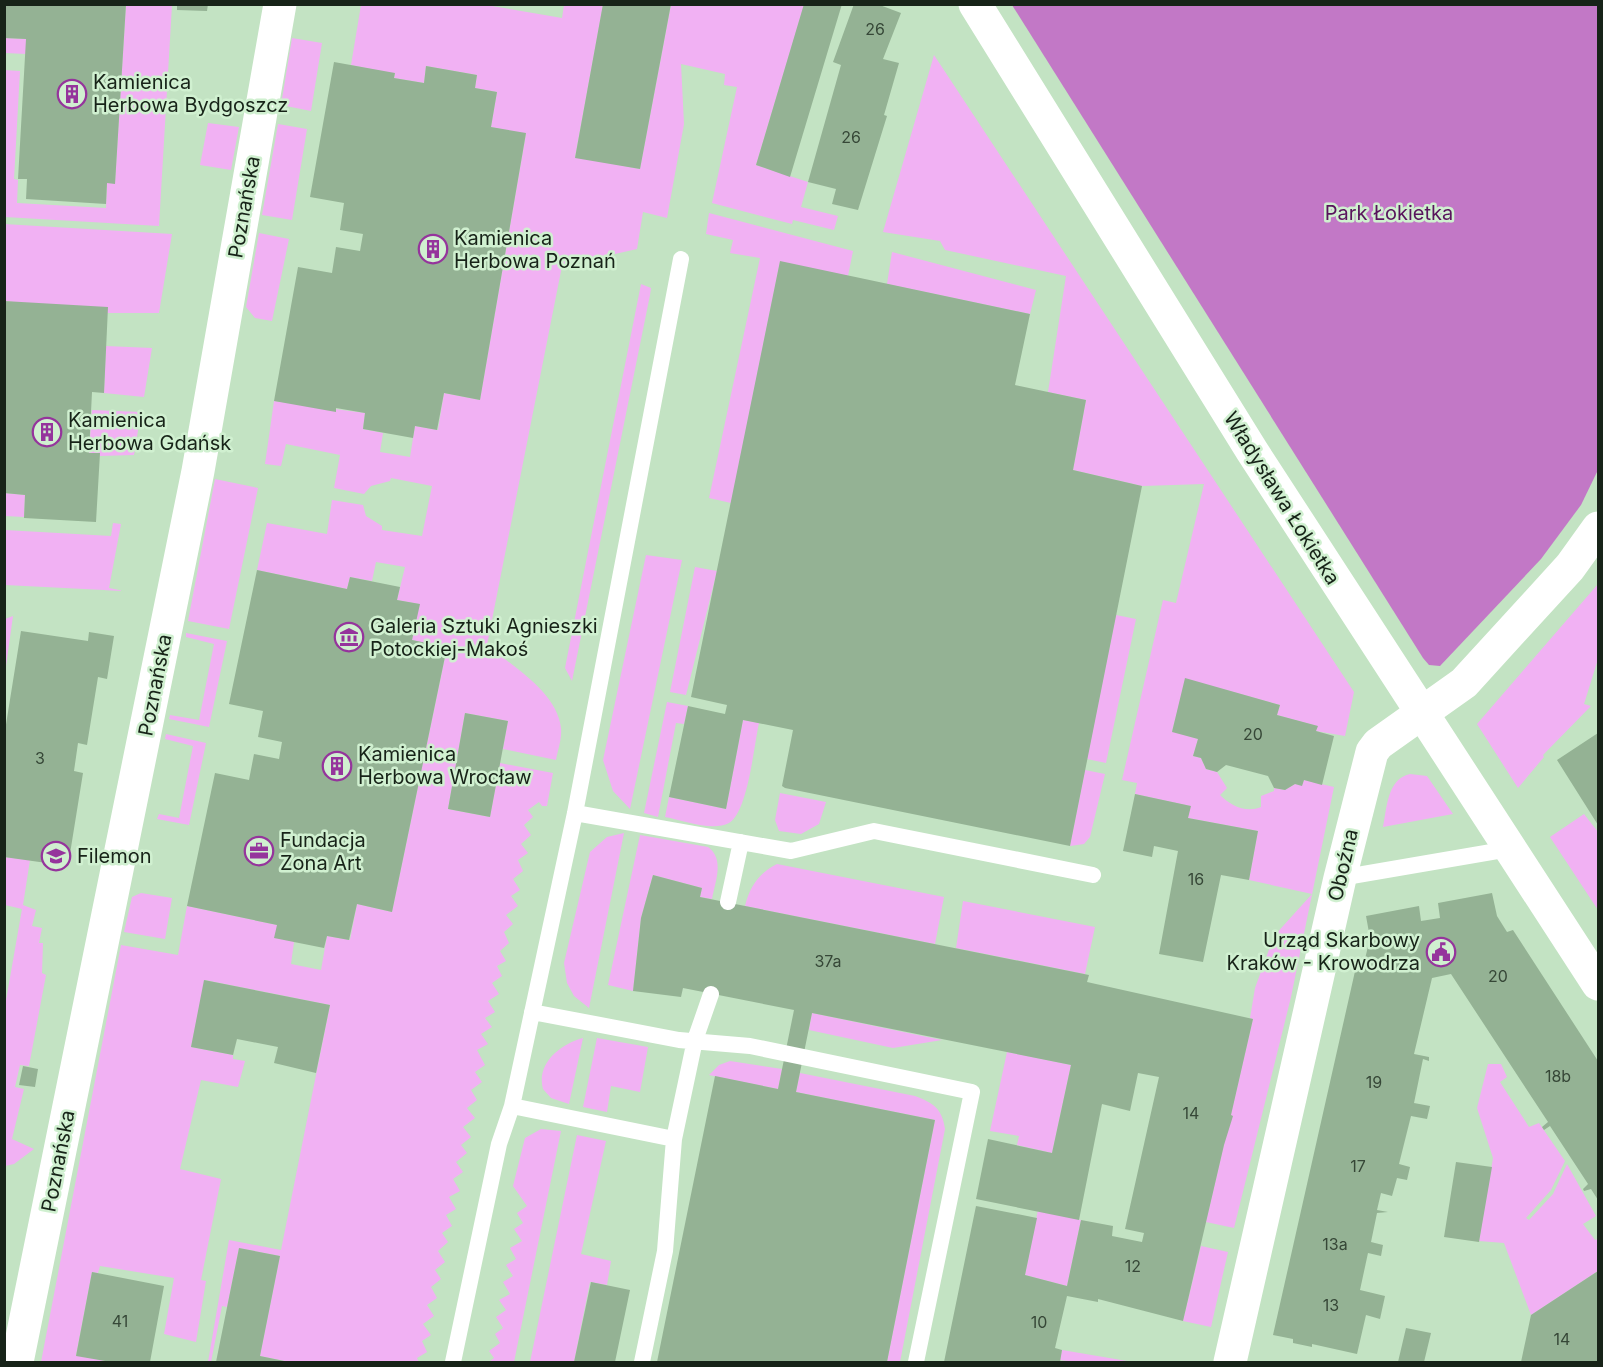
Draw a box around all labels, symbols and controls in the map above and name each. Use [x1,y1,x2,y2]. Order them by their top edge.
house number: 26 [865,19,885,39]
place label: Kamienica Herbowa Bydgoszcz [93,70,288,117]
building icon: Kamienica Herbowa Bydgoszcz [56,78,88,110]
house number: 26 [841,127,861,147]
street label: Poznańska [223,154,265,260]
park label: Park Łokietka [1325,201,1453,225]
place label: Kamienica Herbowa Poznań [454,226,616,273]
building icon: Kamienica Herbowa Poznań [417,233,449,265]
street label: Władysława Łokietka [1219,407,1345,589]
place label: Kamienica Herbowa Gdańsk [68,408,231,455]
building icon: Kamienica Herbowa Gdańsk [31,416,63,448]
place label: Galeria Sztuki Agnieszki Potockiej-Makoś [370,614,598,661]
museum icon: Galeria Sztuki Agnieszki Potockiej-Makoś [333,621,365,653]
street label: Poznańska [133,632,177,738]
house number: 20 [1243,724,1263,744]
place label: Kamienica Herbowa Wrocław [358,742,532,789]
house number: 3 [35,748,45,768]
building icon: Kamienica Herbowa Wrocław [321,750,353,782]
street label: Oboźna [1323,827,1363,903]
place label: Fundacja Zona Art [280,828,366,875]
office icon: Fundacja Zona Art [243,835,275,867]
school or university icon: Filemon [40,840,72,872]
place label: Filemon [77,844,151,868]
house number: 16 [1188,869,1204,889]
place label: Urząd Skarbowy Kraków - Krowodrza [1227,928,1420,975]
public building icon: Urząd Skarbowy Kraków - Krowodrza [1425,936,1457,968]
house number: 37a [814,951,842,971]
house number: 20 [1488,966,1508,986]
house number: 18b [1545,1066,1571,1086]
house number: 19 [1366,1072,1382,1092]
house number: 14 [1183,1103,1199,1123]
street label: Poznańska [36,1108,80,1214]
house number: 17 [1350,1156,1366,1176]
house number: 13a [1322,1234,1348,1254]
house number: 12 [1125,1256,1141,1276]
house number: 13 [1323,1295,1339,1315]
house number: 41 [112,1311,128,1331]
house number: 10 [1031,1312,1047,1332]
house number: 14 [1554,1329,1570,1349]

